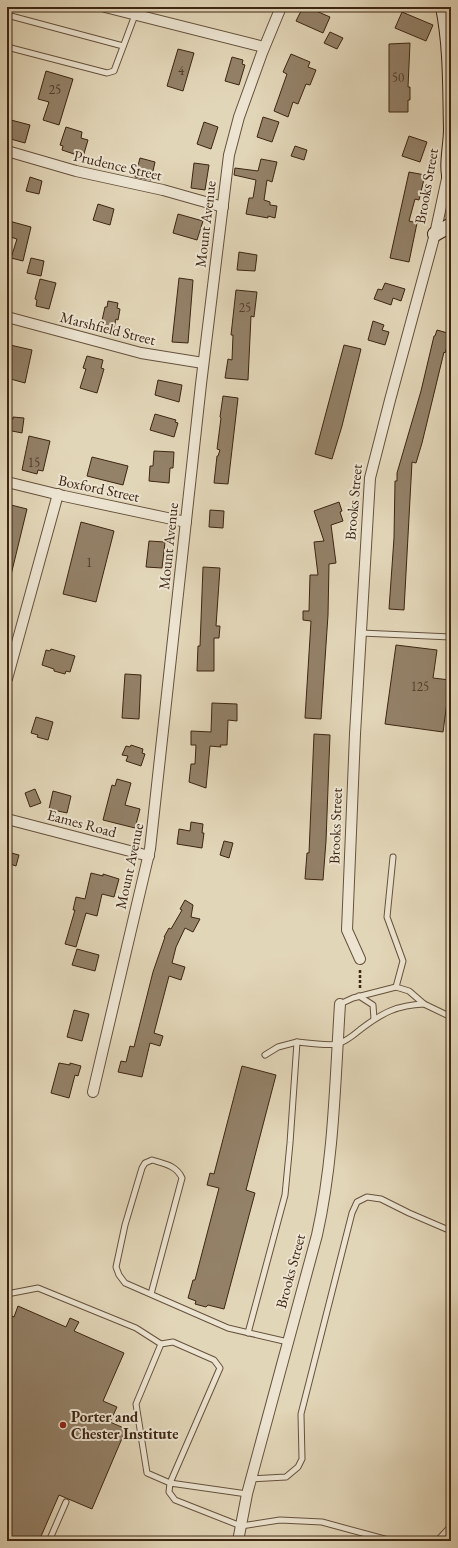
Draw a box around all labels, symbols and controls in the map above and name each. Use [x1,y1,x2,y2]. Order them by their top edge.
house number: 4 [178,62,185,79]
house number: 50 [392,69,404,86]
house number: 25 [49,81,61,98]
street label: Prudence Street [72,146,164,184]
street label: Brooks Street [410,147,442,225]
street label: Mount Avenue [190,179,220,268]
house number: 25 [239,299,251,316]
street label: Marshfield Street [58,307,158,349]
house number: 15 [28,454,40,471]
street label: Brooks Street [340,463,366,541]
street label: Boxford Street [57,470,142,506]
street label: Mount Avenue [154,501,182,590]
house number: 1 [86,554,92,571]
house number: 125 [411,678,429,695]
street label: Brooks Street [324,787,346,864]
street label: Eames Road [45,805,119,841]
street label: Mount Avenue [111,821,147,911]
street label: Brooks Street [271,1231,309,1310]
place label: Porter and Chester Institute [71,1407,179,1443]
marker: Porter and Chester Institute [58,1420,68,1430]

